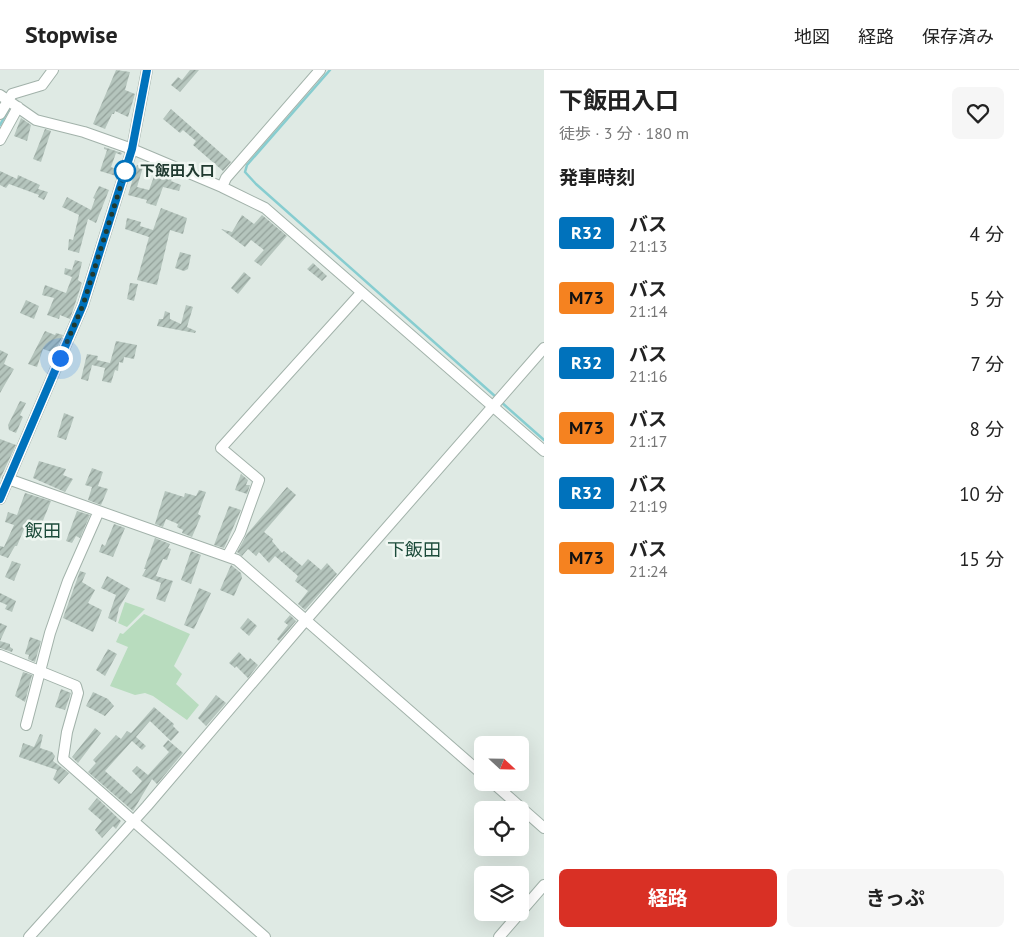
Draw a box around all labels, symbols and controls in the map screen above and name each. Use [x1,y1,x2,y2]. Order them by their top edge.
text: Stopwise [25,19,118,50]
text: 地図 [794,25,830,48]
text: 経路 [858,25,894,48]
text: 保存済み [922,25,994,48]
text: 下飯田入口 [559,85,679,116]
button: heart [952,87,1004,139]
text: 徒歩 · 3 分 · 180 m [559,123,689,143]
marker: 下飯田入口 [114,160,136,182]
place label: 下飯田入口 [140,161,215,180]
text: 発車時刻 [559,165,635,189]
text: バス [629,212,667,236]
text: R32 [571,221,602,244]
text: 4 分 [970,222,1004,246]
text: 21:13 [629,236,667,256]
text: バス [629,277,667,301]
text: M73 [569,286,604,309]
text: 5 分 [970,287,1004,311]
text: 21:14 [629,301,667,321]
text: バス [629,342,667,366]
your location [48,346,73,371]
text: R32 [571,351,602,374]
text: 7 分 [971,352,1004,376]
text: 21:16 [629,366,667,386]
text: バス [629,407,667,431]
text: M73 [569,416,604,439]
text: 8 分 [970,417,1004,441]
text: 21:17 [629,431,667,451]
text: バス [629,472,667,496]
text: R32 [571,481,602,504]
text: 10 分 [959,482,1004,506]
text: 21:19 [629,496,667,516]
district label: 飯田 [25,519,61,542]
text: バス [629,537,667,561]
district label: 下飯田 [387,538,441,561]
text: M73 [569,546,604,569]
text: 15 分 [959,547,1004,571]
text: 21:24 [629,561,667,581]
north arrow [474,736,529,791]
map controls [474,736,529,921]
button: locate [474,801,529,856]
button: layers [474,866,529,921]
button: 経路 [559,869,777,927]
button: きっぷ [787,869,1004,927]

